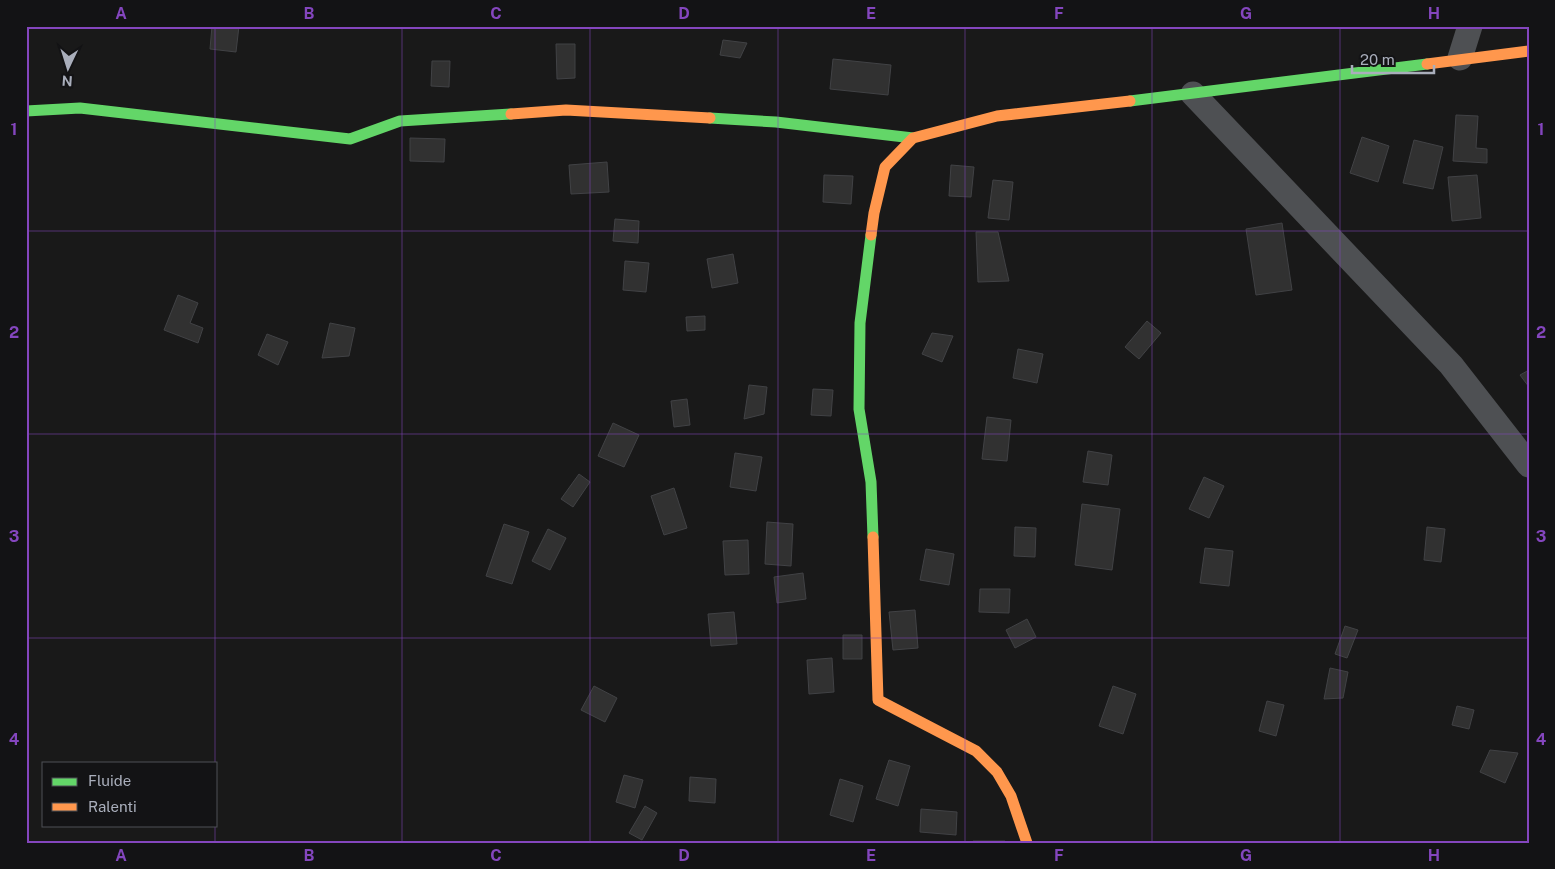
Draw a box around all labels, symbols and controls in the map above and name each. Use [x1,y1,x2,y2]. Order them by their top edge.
text: A [115,4,127,23]
text: B [304,4,315,23]
text: C [490,4,502,23]
text: D [678,4,690,23]
text: E [866,4,876,23]
text: F [1054,4,1064,23]
text: G [1240,4,1252,23]
text: H [1428,4,1440,23]
north arrow [42,42,92,92]
scale bar [1352,42,1435,74]
text: 20 m [1360,51,1395,68]
text: N [61,73,73,89]
text: 1 [11,120,17,139]
text: 1 [1538,120,1544,139]
text: 2 [9,323,19,342]
text: 2 [1536,323,1546,342]
text: 3 [9,527,19,546]
text: 3 [1536,527,1546,546]
text: 4 [9,730,20,749]
text: 4 [1536,730,1547,749]
legend [42,762,218,826]
text: Fluide [88,772,131,789]
text: Ralenti [88,798,137,815]
text: A [115,846,127,865]
text: B [304,846,315,865]
text: C [490,846,502,865]
text: D [678,846,690,865]
text: E [866,846,876,865]
text: F [1054,846,1064,865]
text: G [1240,846,1252,865]
text: H [1428,846,1440,865]

